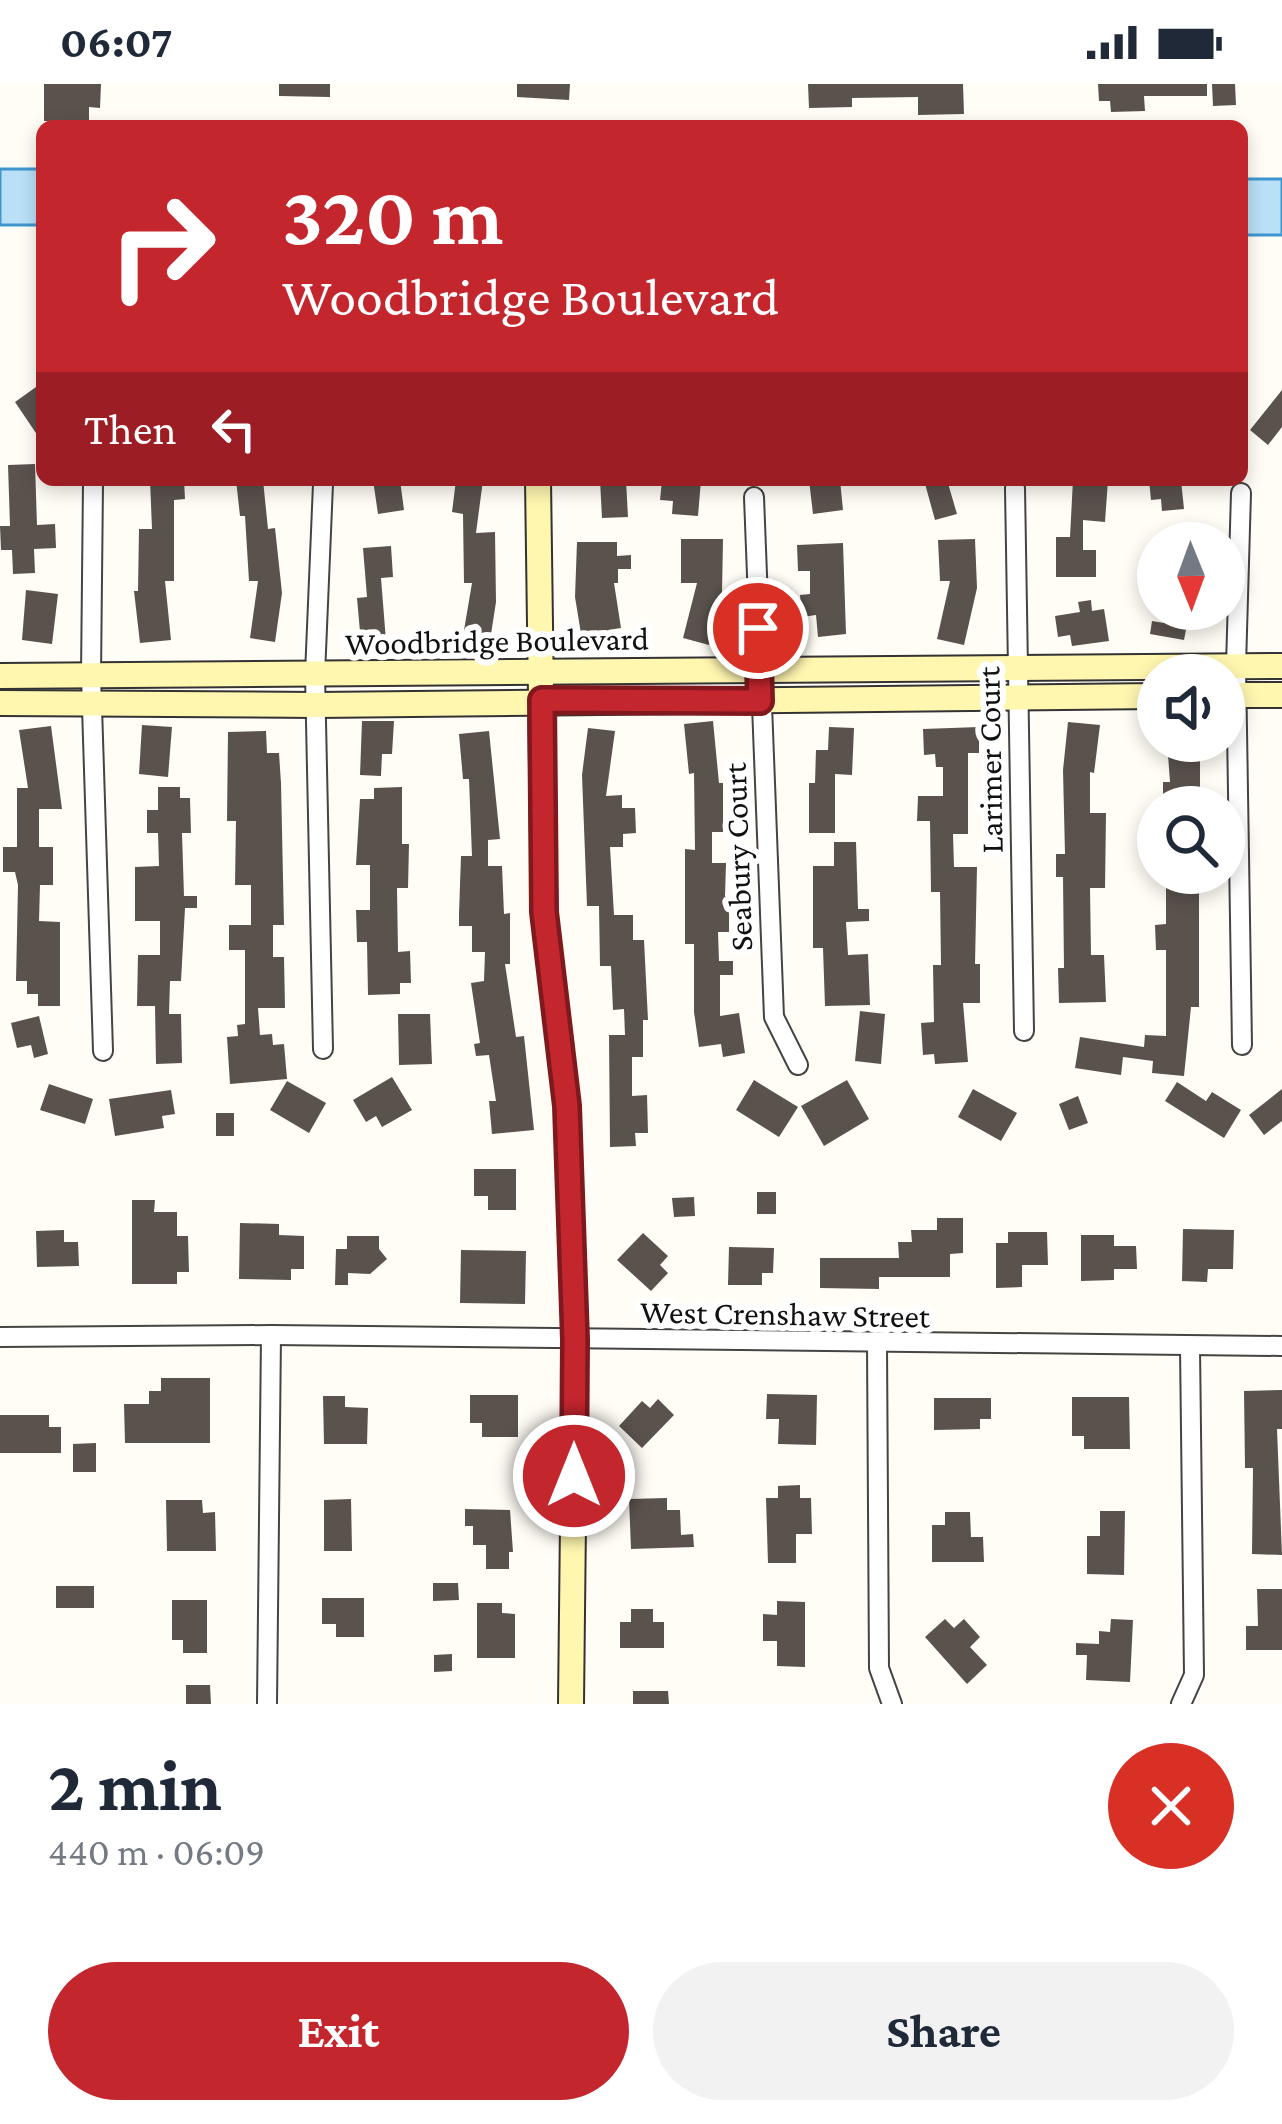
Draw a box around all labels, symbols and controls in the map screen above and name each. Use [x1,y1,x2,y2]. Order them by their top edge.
text: 06:07 [60,17,172,67]
icon: right [84,168,240,324]
text: 320 m [282,169,503,262]
text: Woodbridge Boulevard [282,267,779,327]
icon: left [201,396,267,462]
text: Then [84,404,177,454]
north arrow [1137,522,1245,630]
map controls [1137,522,1245,894]
pin [707,577,809,679]
icon: arrive [725,595,791,661]
street label: Woodbridge Boulevard [345,619,649,662]
button: sound [1137,654,1245,762]
street label: Larimer Court [969,665,1010,854]
street label: Seabury Court [716,761,759,952]
button: search [1137,786,1245,894]
street label: West Crenshaw Street [640,1292,931,1335]
position arrow [511,1413,637,1539]
button: close [1108,1743,1234,1869]
text: 2 min [48,1745,222,1825]
text: 440 m · 06:09 [48,1830,265,1873]
button: Exit [48,1962,629,2100]
button: Share [653,1962,1234,2100]

